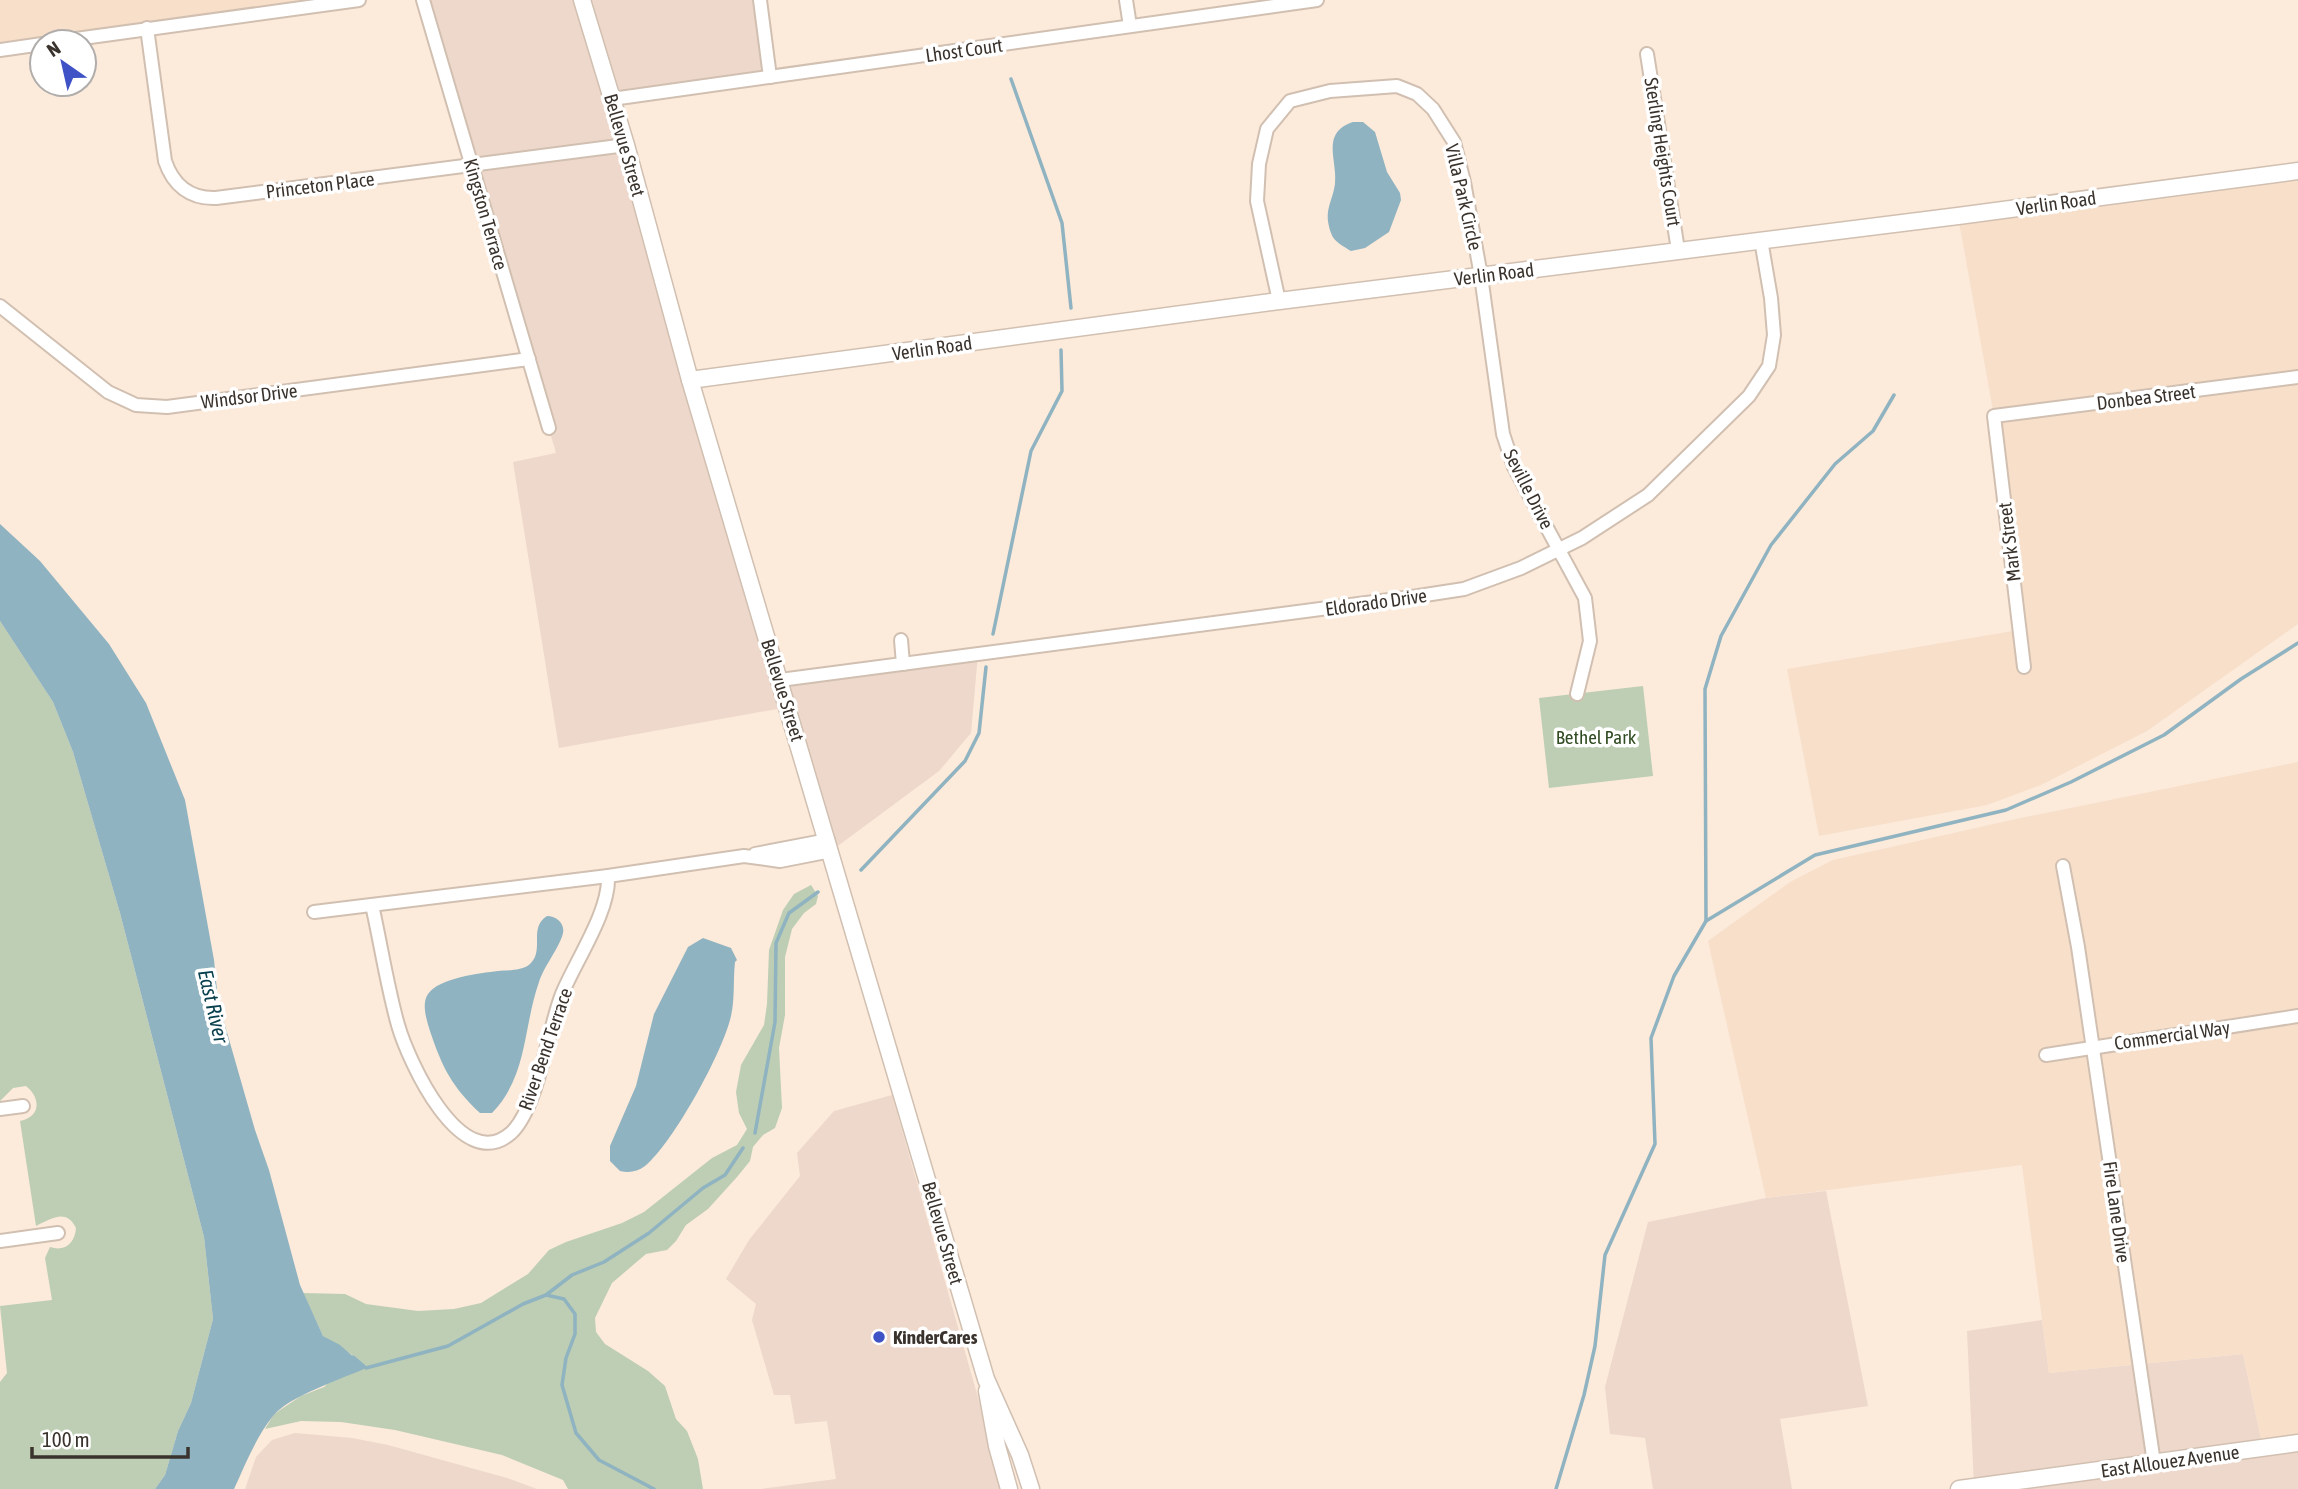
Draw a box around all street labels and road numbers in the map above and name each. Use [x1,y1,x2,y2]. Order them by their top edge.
street label: Lhost Court [924,34,1004,66]
street label: Sterling Heights Court [1640,76,1686,228]
street label: Bellevue Street [600,91,650,199]
street label: Villa Park Circle [1441,142,1487,252]
street label: Kingston Terrace [460,156,512,272]
street label: Princeton Place [265,167,375,203]
street label: Verlin Road [2015,187,2097,219]
street label: Verlin Road [1453,258,1535,290]
street label: Verlin Road [891,332,973,364]
street label: Windsor Drive [199,379,299,413]
street label: Donbea Street [2095,380,2197,414]
street label: Seville Drive [1500,445,1558,533]
street label: Mark Street [1993,501,2025,583]
street label: Eldorado Drive [1324,584,1428,620]
street label: Bellevue Street [757,636,809,744]
street label: River Bend Terrace [514,985,576,1113]
street label: Commercial Way [2113,1016,2232,1054]
street label: Fire Lane Drive [2099,1160,2135,1264]
street label: Bellevue Street [918,1179,968,1287]
street label: East Allouez Avenue [2099,1440,2241,1482]

